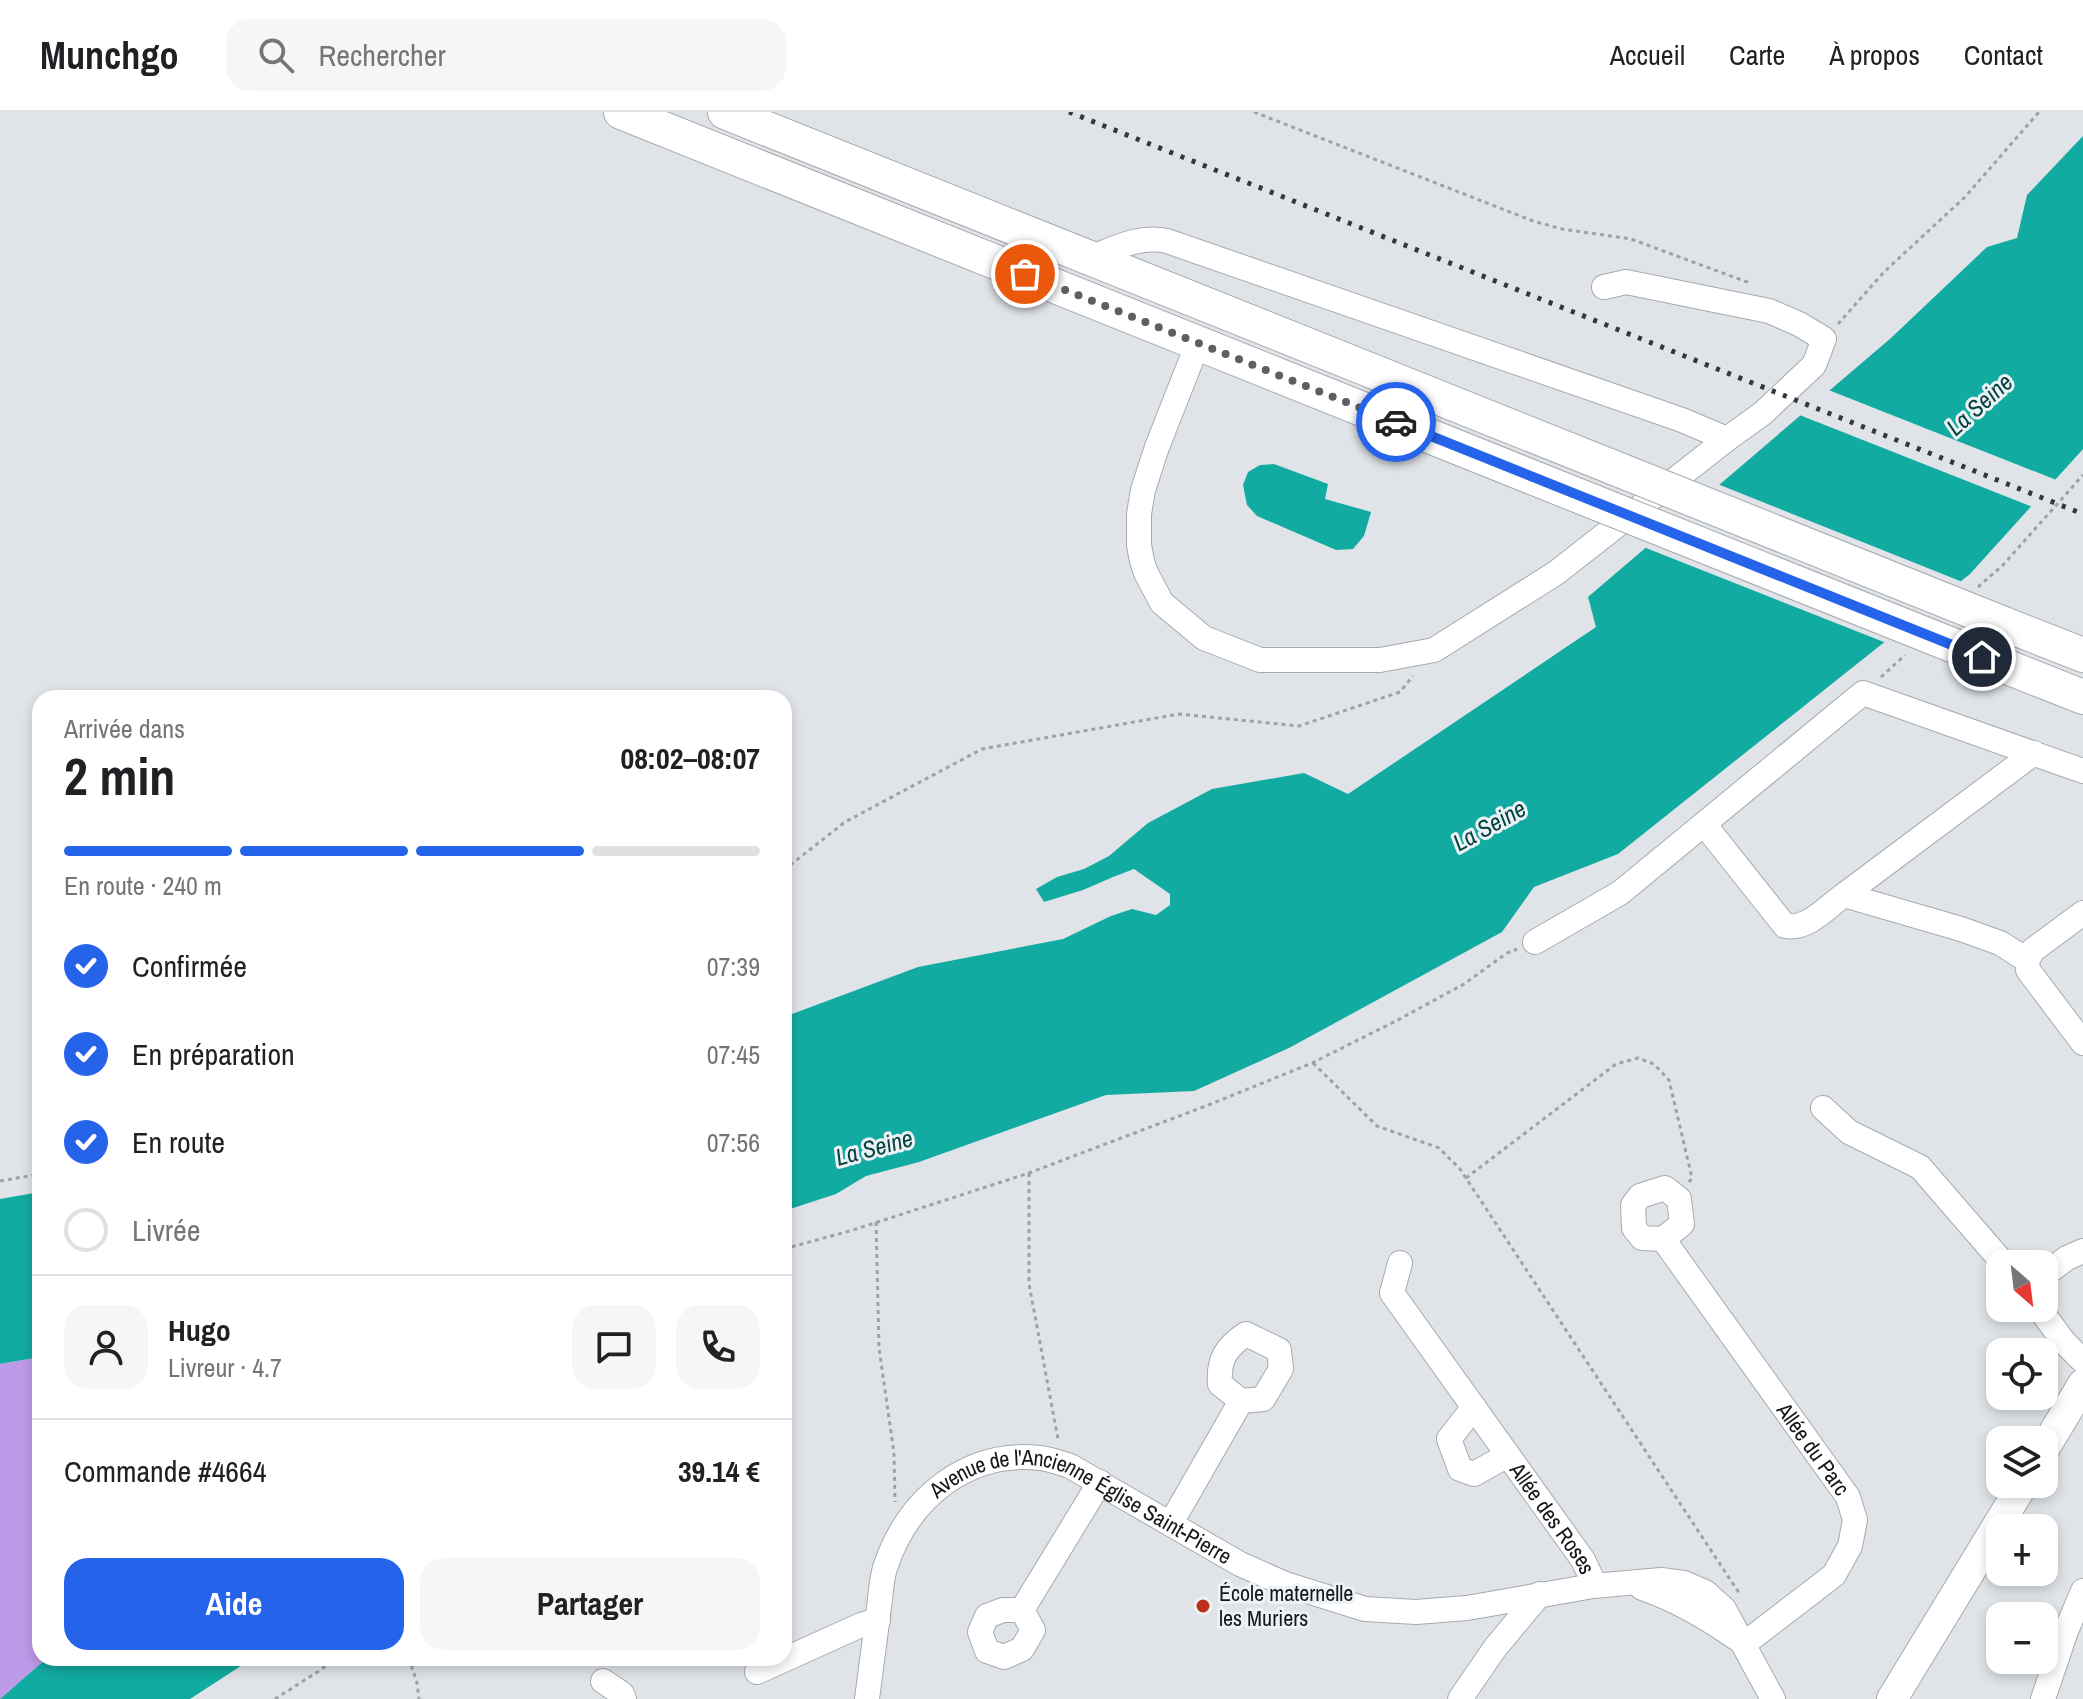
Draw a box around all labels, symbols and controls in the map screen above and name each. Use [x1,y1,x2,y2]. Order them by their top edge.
search box [226,19,786,91]
text: Munchgo [40,30,178,81]
icon: search [254,33,298,77]
text: Rechercher [318,35,446,75]
text: Accueil [1610,36,1685,74]
text: Carte [1729,36,1785,74]
text: À propos [1829,36,1920,74]
text: Contact [1964,36,2043,74]
pin [991,240,1059,308]
icon: bag [1003,252,1047,296]
water label: La Seine [1939,366,2019,442]
courier [1356,382,1436,462]
icon: car [1374,400,1418,444]
pin [1948,623,2016,691]
icon: home [1960,635,2004,679]
text: Arrivée dans [64,711,185,746]
text: 08:02–08:07 [621,738,760,778]
text: 2 min [64,741,175,811]
water label: La Seine [1447,792,1531,858]
text: En route · 240 m [64,868,222,903]
icon: check [64,944,108,988]
text: Confirmée [132,946,247,986]
text: 07:39 [707,949,760,984]
icon: check [64,1032,108,1076]
text: En préparation [132,1034,295,1074]
text: 07:45 [707,1037,760,1072]
icon: check [64,1120,108,1164]
water label: La Seine [832,1121,916,1173]
text: En route [132,1122,225,1162]
text: 07:56 [707,1125,760,1160]
text: Livrée [132,1210,200,1250]
north arrow [1986,1250,2058,1322]
map controls [1986,1250,2058,1674]
button: person [64,1305,148,1389]
button: chat [572,1305,656,1389]
button: phone [676,1305,760,1389]
text: Hugo [168,1310,231,1350]
button: locate [1986,1338,2058,1410]
text: Livreur · 4.7 [168,1350,282,1385]
street label: Allée du Parc [1769,1396,1857,1501]
button: layers [1986,1426,2058,1498]
street label: Avenue de l'Ancienne Église Saint-Pierre [922,1442,1237,1571]
text: Commande #4664 [64,1451,266,1491]
text: 39.14 € [678,1451,760,1491]
street label: Allée des Roses [1502,1456,1603,1579]
button: + [1986,1514,2058,1586]
button: Aide [64,1558,404,1650]
button: Partager [420,1558,760,1650]
place label: École maternelle les Muriers [1219,1578,1353,1633]
marker: École maternelle les Muriers [1194,1597,1212,1615]
button: − [1986,1602,2058,1674]

